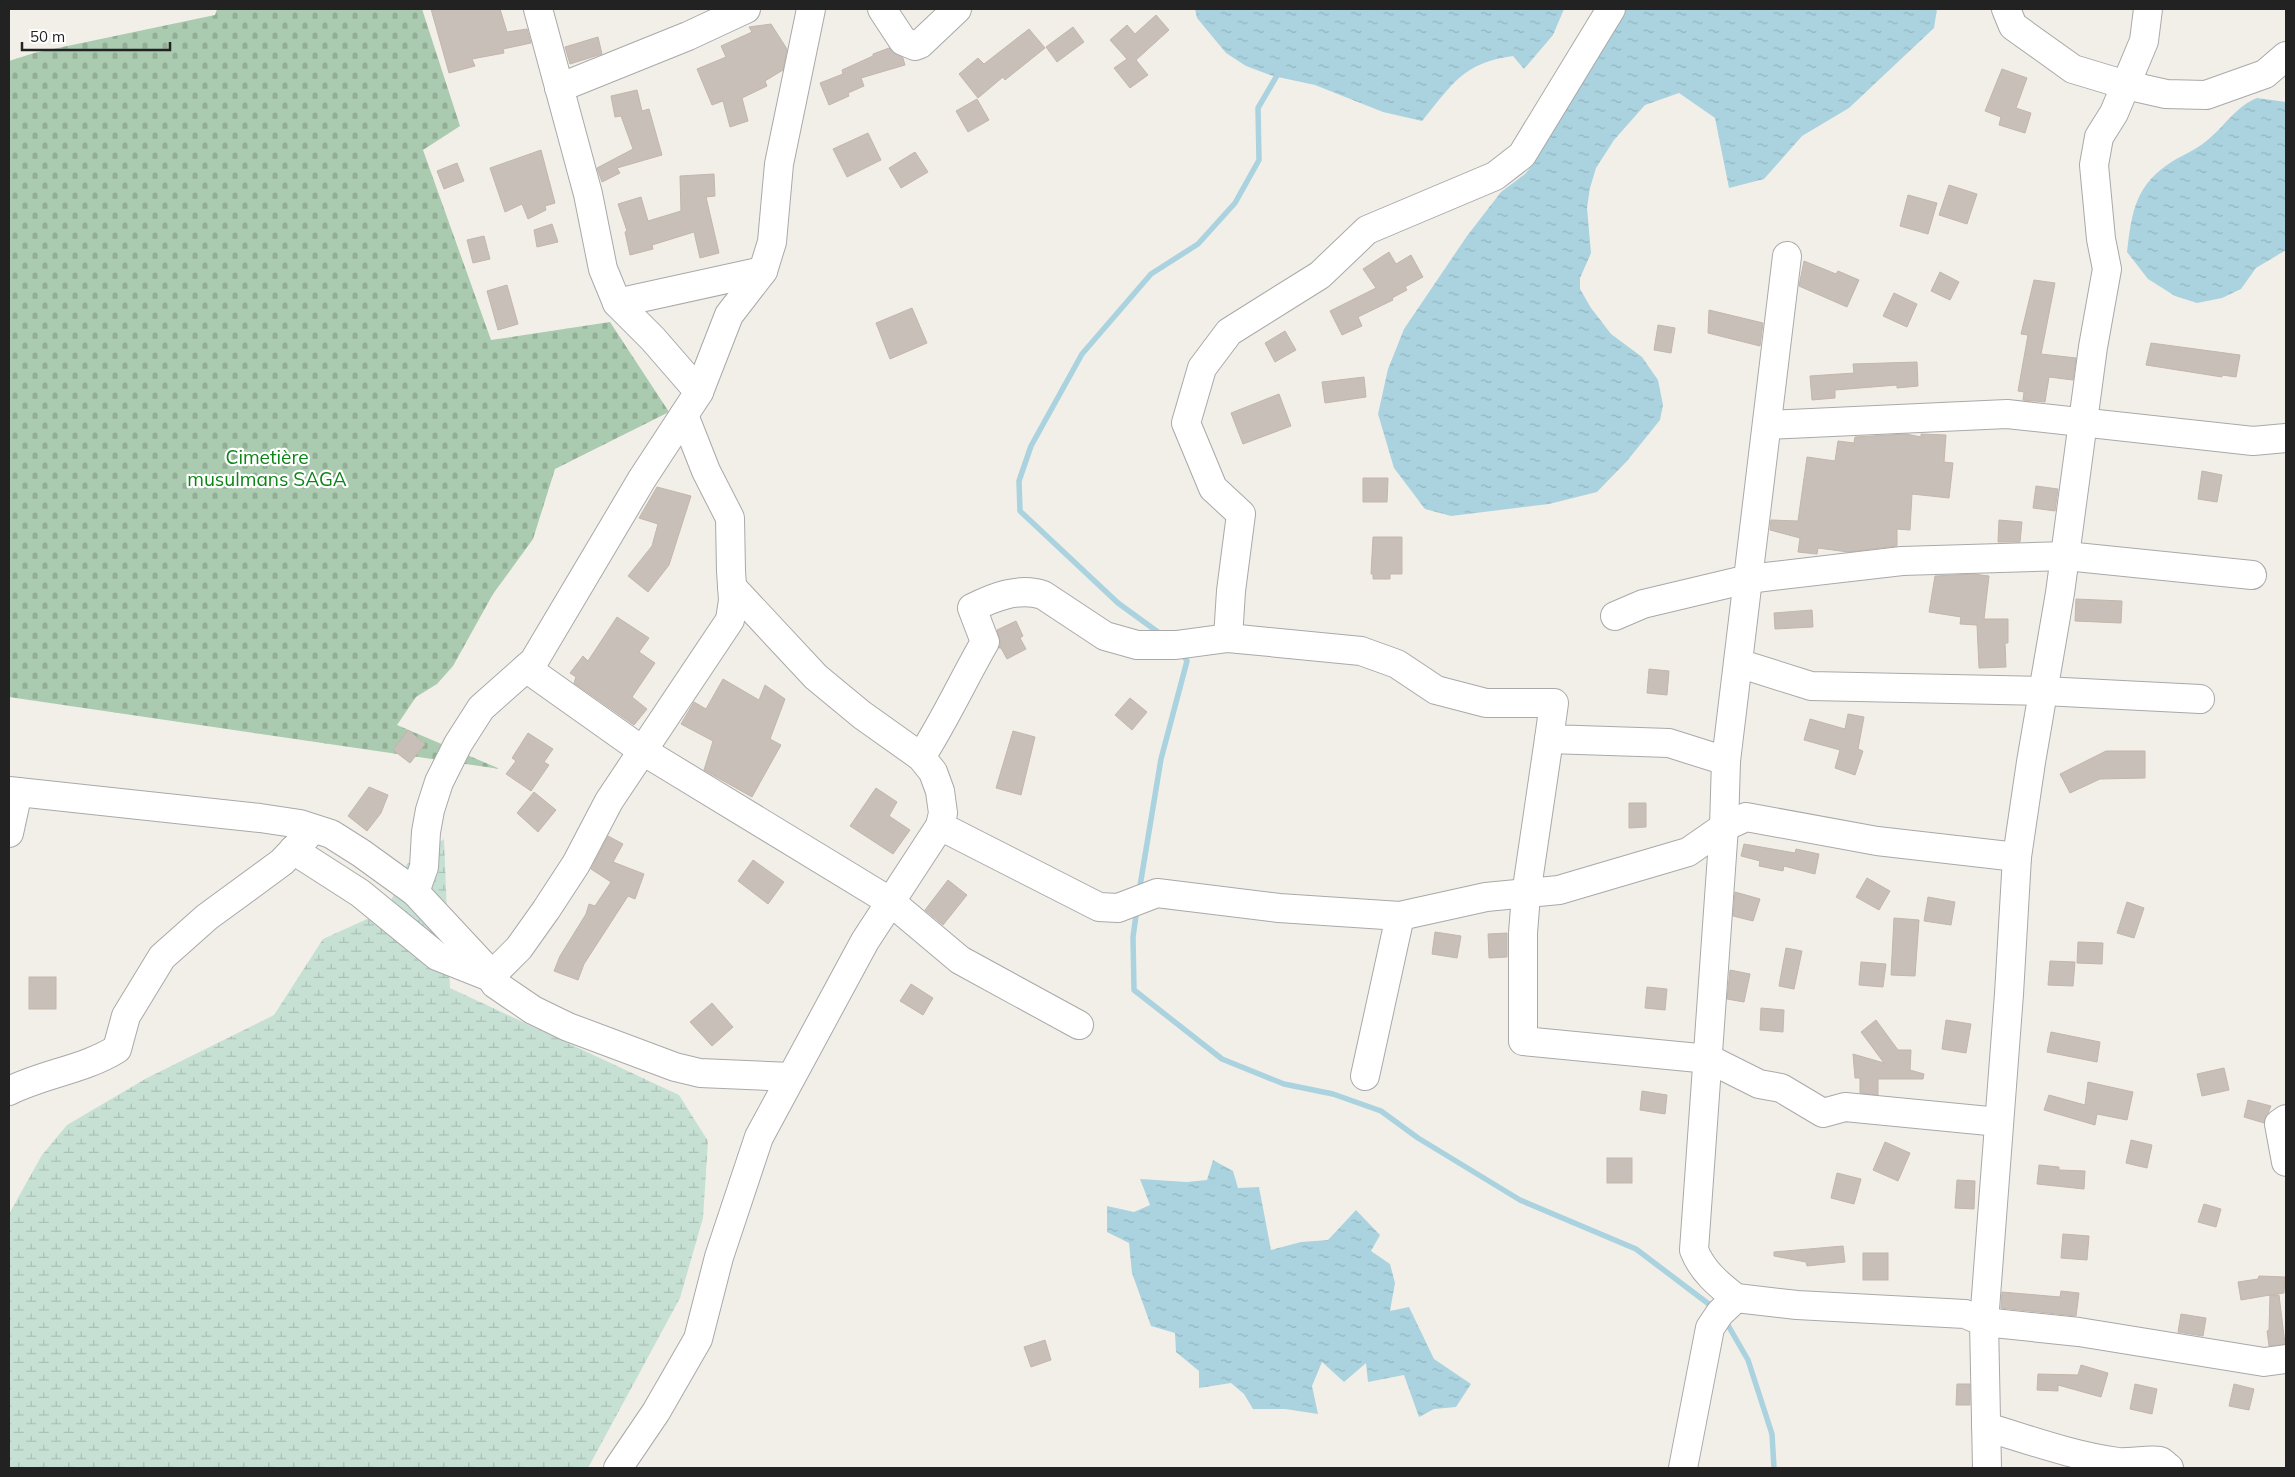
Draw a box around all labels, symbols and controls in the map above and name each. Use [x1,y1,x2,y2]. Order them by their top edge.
scale bar [22,20,170,52]
text: 50 m [30,27,65,46]
park label: Cimetière musulmans SAGA [187,445,347,491]

